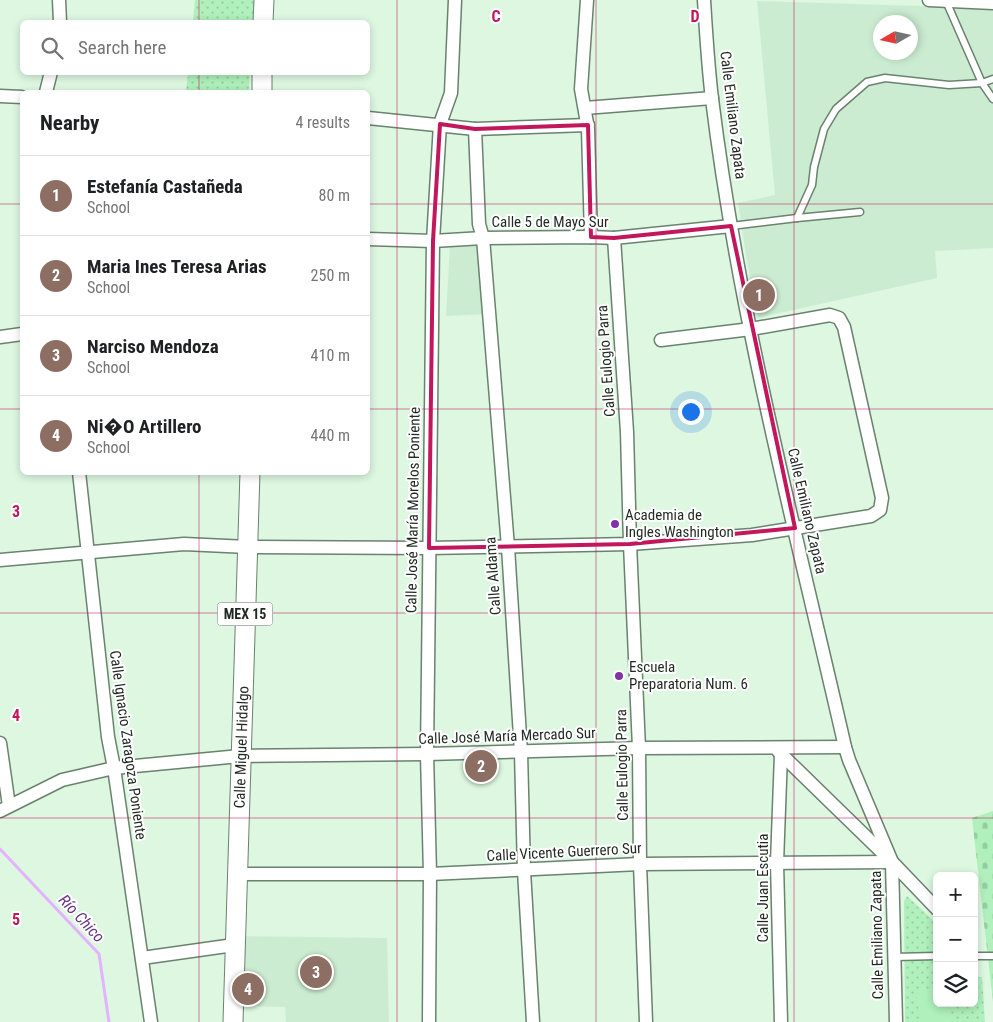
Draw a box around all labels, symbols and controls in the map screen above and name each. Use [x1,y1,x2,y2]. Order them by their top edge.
text: C [491,7,501,26]
text: D [690,7,700,26]
north arrow [873,15,918,60]
search box [20,20,370,75]
icon: search [38,34,66,62]
text: Search here [78,36,166,59]
street label: Calle Emiliano Zapata [716,50,750,180]
text: Nearby [40,111,99,135]
text: 4 results [295,113,350,132]
text: Estefanía Castañeda [87,175,243,198]
text: 1 [52,186,60,205]
text: 80 m [318,186,350,205]
text: School [87,198,130,217]
street label: Calle 5 de Mayo Sur [492,213,609,231]
text: Maria Ines Teresa Arias [87,255,267,278]
text: 2 [52,266,60,285]
text: 250 m [311,266,350,285]
pin: 1 [743,276,775,314]
text: School [87,278,130,297]
street label: Calle Eulogio Parra [593,305,619,417]
text: Narciso Mendoza [87,335,219,358]
text: 3 [52,346,60,365]
text: 410 m [311,346,350,365]
text: School [87,358,130,377]
your location [678,399,704,425]
street label: Calle José María Morelos Poniente [402,407,424,613]
text: Ni�O Artillero [87,415,202,438]
text: 4 [52,426,60,445]
text: 440 m [311,426,350,445]
text: School [87,438,130,457]
street label: Calle Emiliano Zapata [784,446,830,576]
text: 3 [12,502,20,521]
place label: Academia de Ingles Washington [625,506,734,541]
marker: Academia de Ingles Washington [609,518,621,530]
street label: Calle Aldama [481,536,505,616]
road number: MEX 15 [218,602,272,626]
street label: Calle Ignacio Zaragoza Poniente [106,649,150,841]
place label: Escuela Preparatoria Num. 6 [629,658,748,693]
marker: Escuela Preparatoria Num. 6 [613,670,625,682]
street label: Calle Miguel Hidalgo [231,686,252,809]
text: 4 [12,706,20,725]
street label: Calle Eulogio Parra [612,709,632,821]
street label: Calle José María Mercado Sur [418,724,596,748]
pin: 2 [465,747,497,785]
street label: Calle Juan Escutia [754,834,772,942]
street label: Calle Vicente Guerrero Sur [486,839,642,865]
street label: Calle Emiliano Zapata [867,870,887,1000]
map controls [933,872,978,1007]
button: + [933,872,978,917]
water label: Río Chico [55,891,109,946]
text: 5 [12,910,20,929]
button: − [933,917,978,962]
pin: 3 [300,953,332,991]
button: layers [933,962,978,1007]
pin: 4 [232,970,264,1008]

